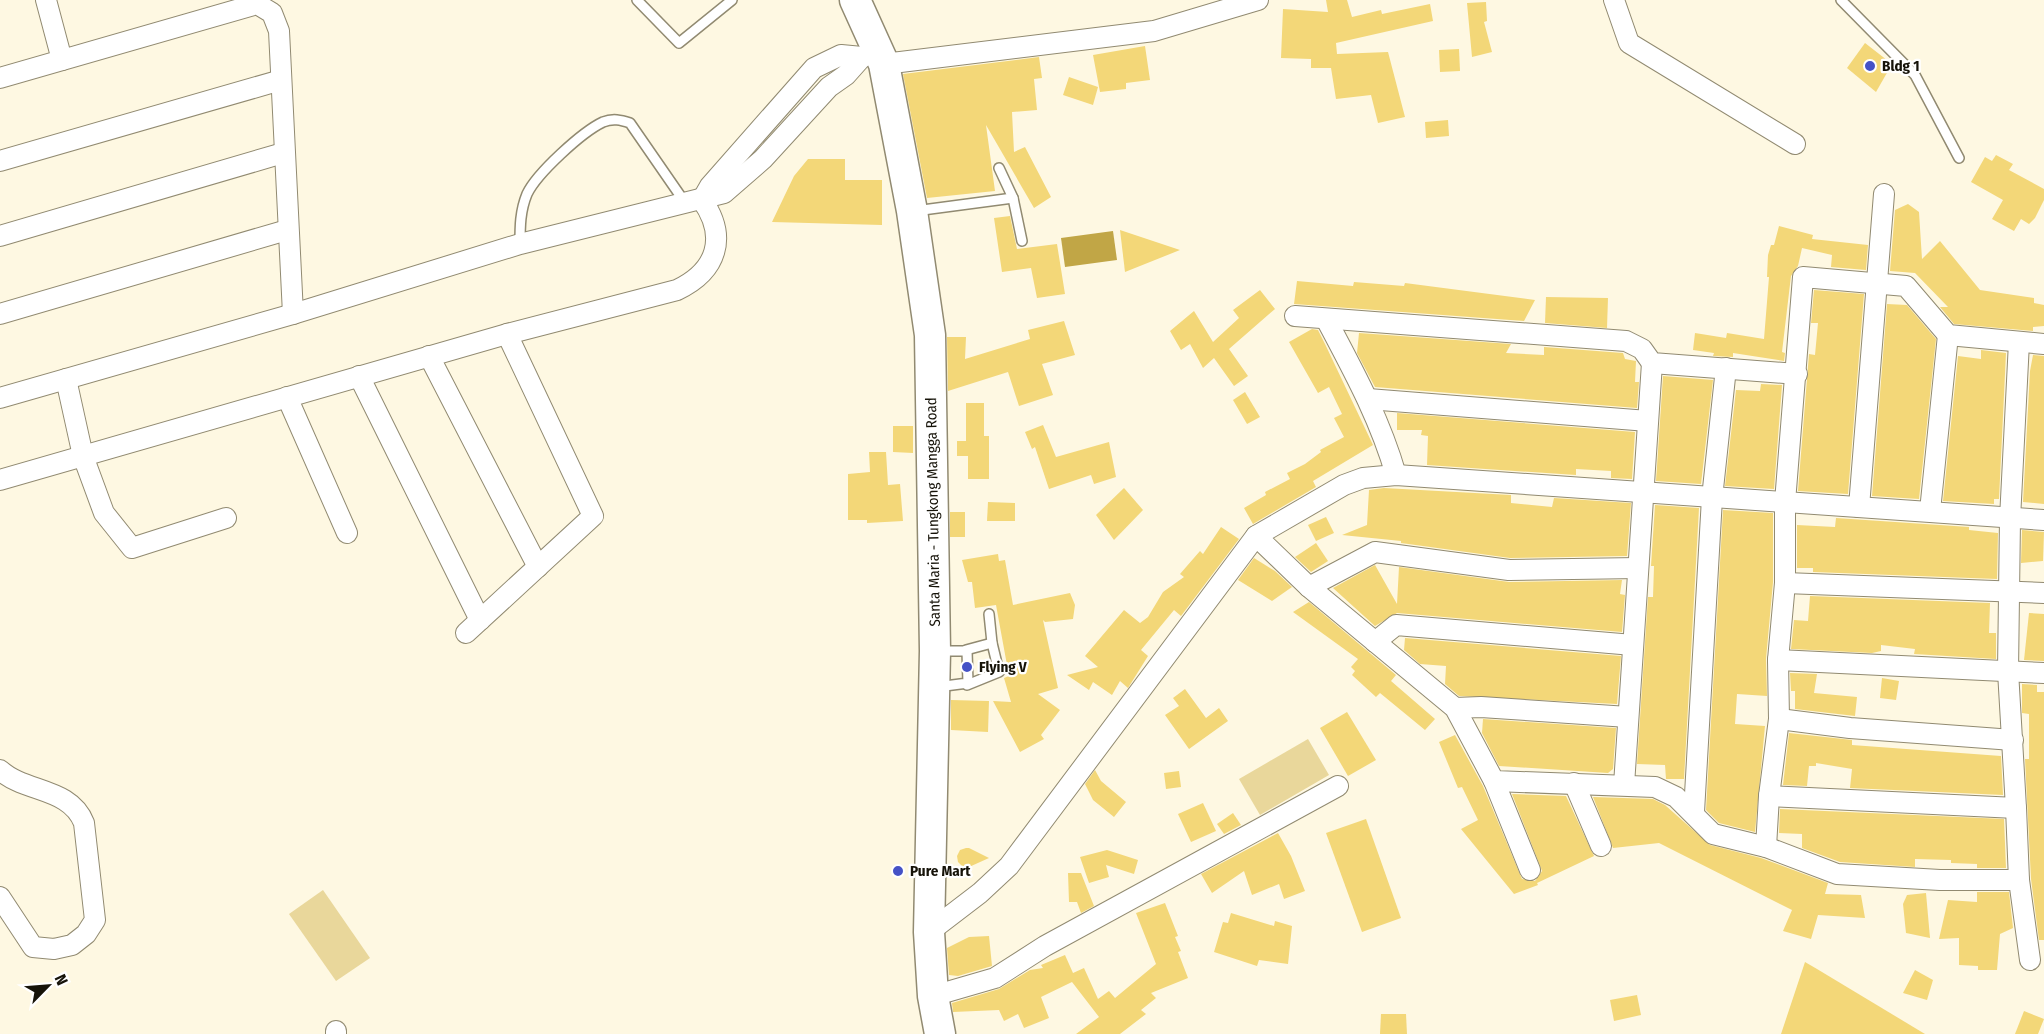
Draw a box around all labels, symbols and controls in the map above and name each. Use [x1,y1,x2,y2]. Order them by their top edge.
place label: Bldg 1 [1882,57,1920,75]
marker: Bldg 1 [1863,59,1877,73]
street label: Santa Maria - Tungkong Mangga Road [922,397,944,627]
place label: Flying V [979,658,1028,676]
marker: Flying V [960,660,974,674]
place label: Pure Mart [910,862,971,880]
marker: Pure Mart [891,864,905,878]
north arrow [18,956,78,1016]
text: N [51,972,72,988]

